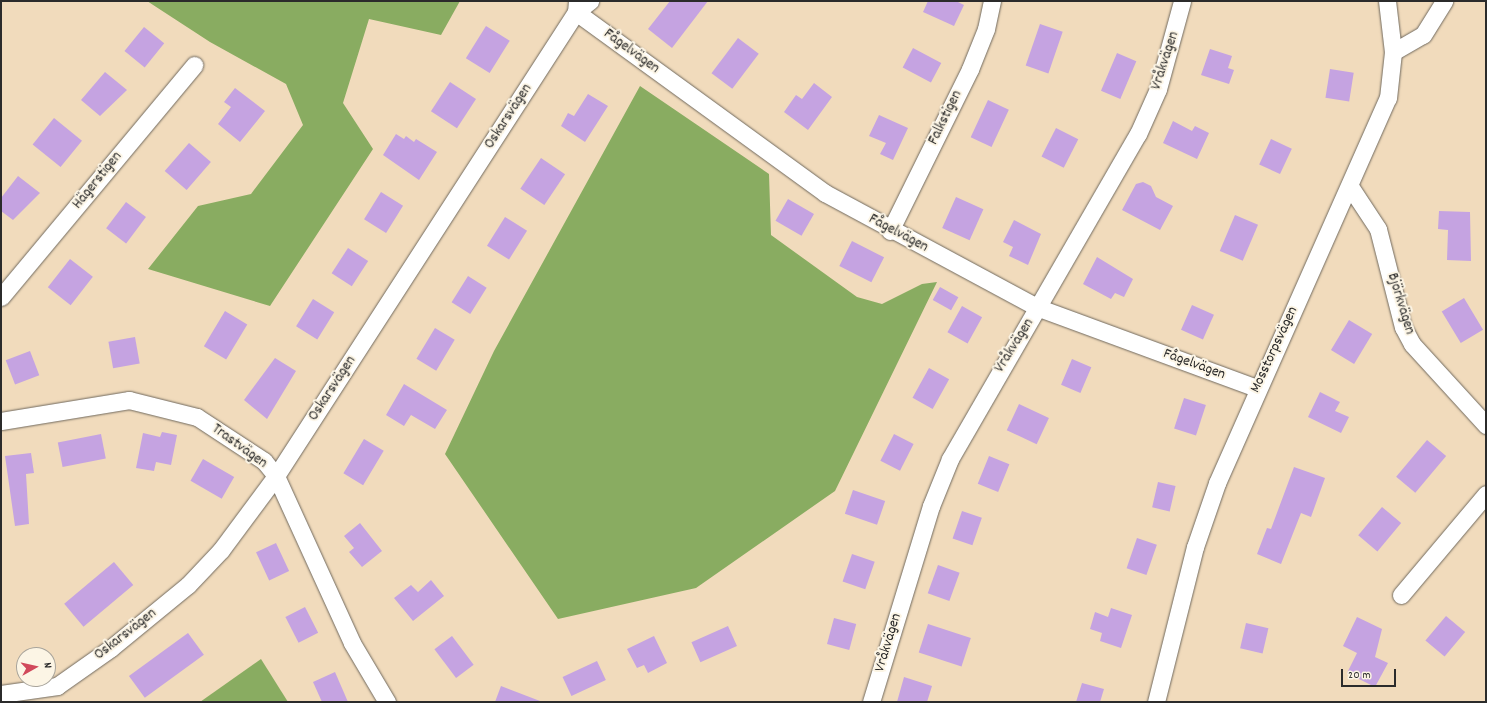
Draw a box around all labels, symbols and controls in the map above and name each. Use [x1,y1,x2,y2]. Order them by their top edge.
street label: Fågelvägen [600,26,662,78]
street label: Vråkvägen [1148,30,1184,92]
street label: Oskarsvägen [481,81,537,153]
street label: Falkstigen [925,88,967,148]
street label: Hägerstigen [69,149,127,213]
street label: Fågelvägen [865,211,931,257]
street label: Björkvägen [1382,271,1418,337]
street label: Mosstorpsvägen [1247,304,1303,396]
street label: Vråkvägen [991,316,1039,376]
street label: Fågelvägen [1160,345,1228,385]
street label: Oskarsvägen [305,353,361,425]
street label: Trastvägen [208,421,270,473]
street label: Oskarsvägen [91,605,161,665]
street label: Vråkvägen [872,612,906,674]
north arrow [16,647,56,687]
scale bar [1343,661,1398,687]
text: N [39,662,55,669]
text: 20 m [1348,667,1371,684]

